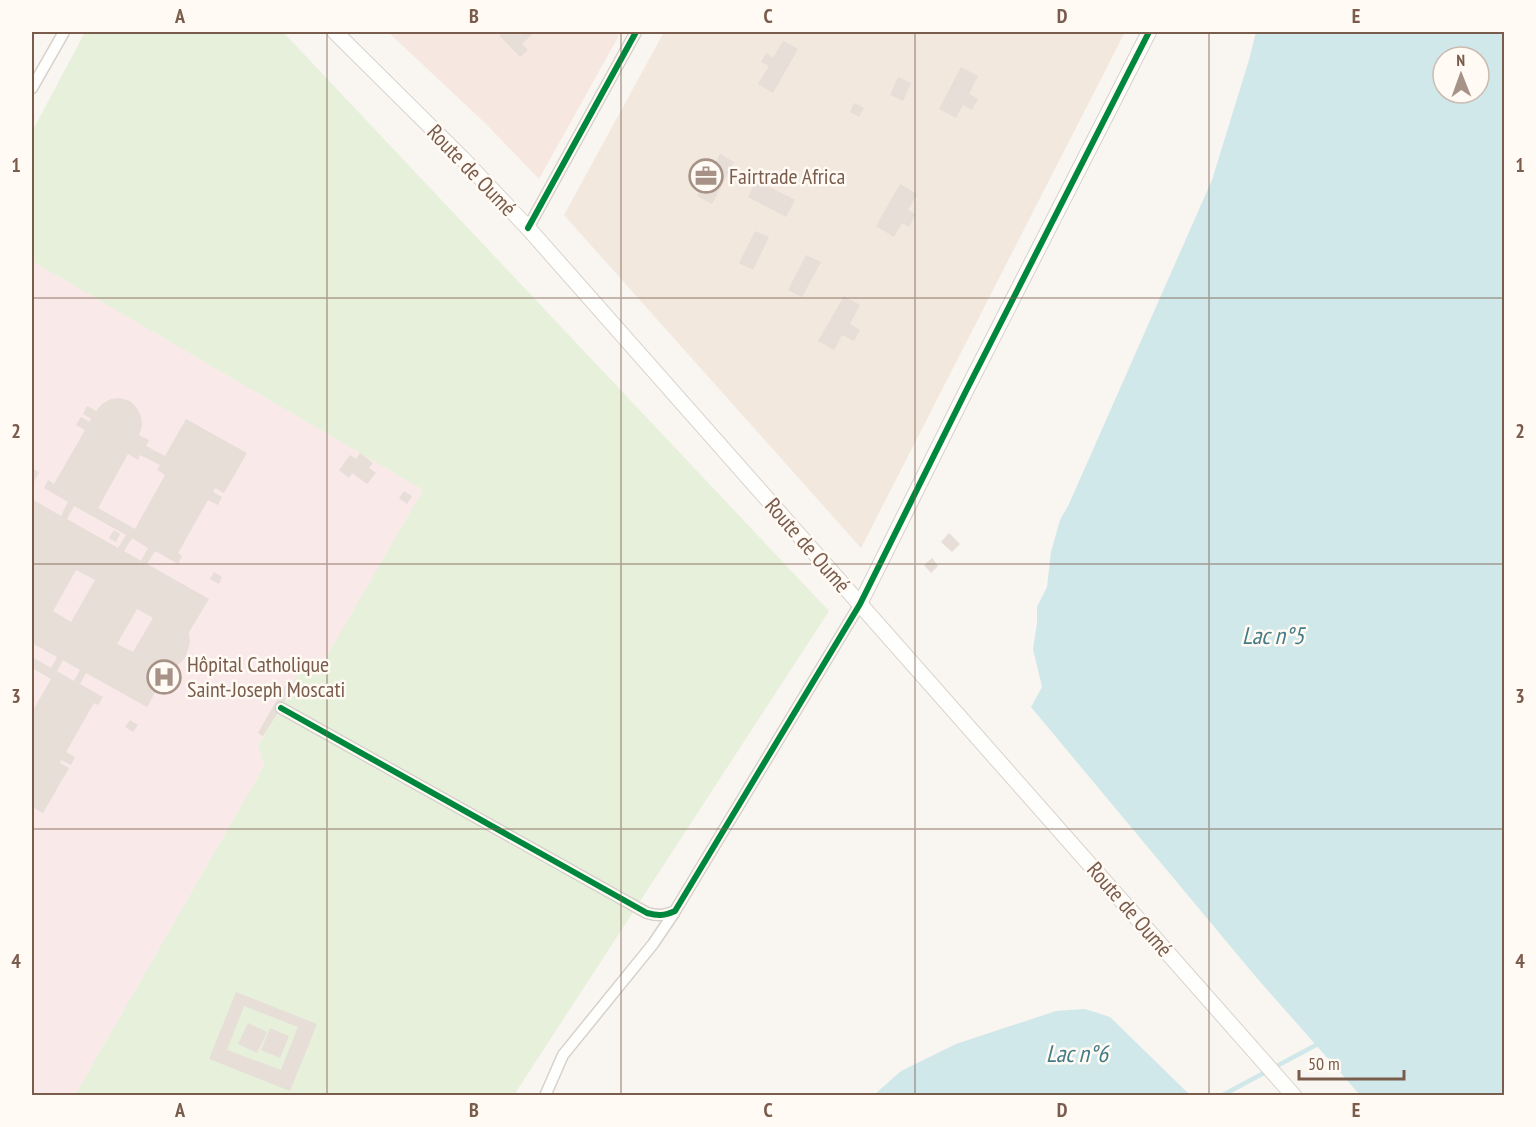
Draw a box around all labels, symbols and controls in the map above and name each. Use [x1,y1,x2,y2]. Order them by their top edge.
text: A [174,3,186,29]
text: B [469,3,479,29]
text: C [763,3,773,29]
text: D [1057,3,1068,29]
text: E [1352,3,1360,29]
north arrow [1431,45,1491,105]
text: N [1456,50,1465,70]
street label: Route de Oumé [421,118,523,222]
text: 1 [11,152,21,178]
text: 1 [1515,152,1525,178]
office icon: Fairtrade Africa [688,158,724,194]
place label: Fairtrade Africa [729,162,845,190]
text: 2 [11,418,21,444]
text: 2 [1515,418,1525,444]
street label: Route de Oumé [759,492,857,598]
water label: Lac n°5 [1242,620,1306,651]
place label: Hôpital Catholique Saint-Joseph Moscati [187,650,345,703]
hospital icon: Hôpital Catholique Saint-Joseph Moscati [146,659,182,695]
text: 3 [11,683,21,709]
text: 3 [1515,683,1525,709]
street label: Route de Oumé [1081,856,1179,962]
text: 4 [11,948,21,974]
text: 4 [1515,948,1525,974]
water label: Lac n°6 [1046,1038,1110,1069]
scale bar [1299,1043,1404,1081]
text: 50 m [1308,1052,1340,1075]
text: A [174,1097,186,1123]
text: B [469,1097,479,1123]
text: C [763,1097,773,1123]
text: D [1057,1097,1068,1123]
text: E [1352,1097,1360,1123]

